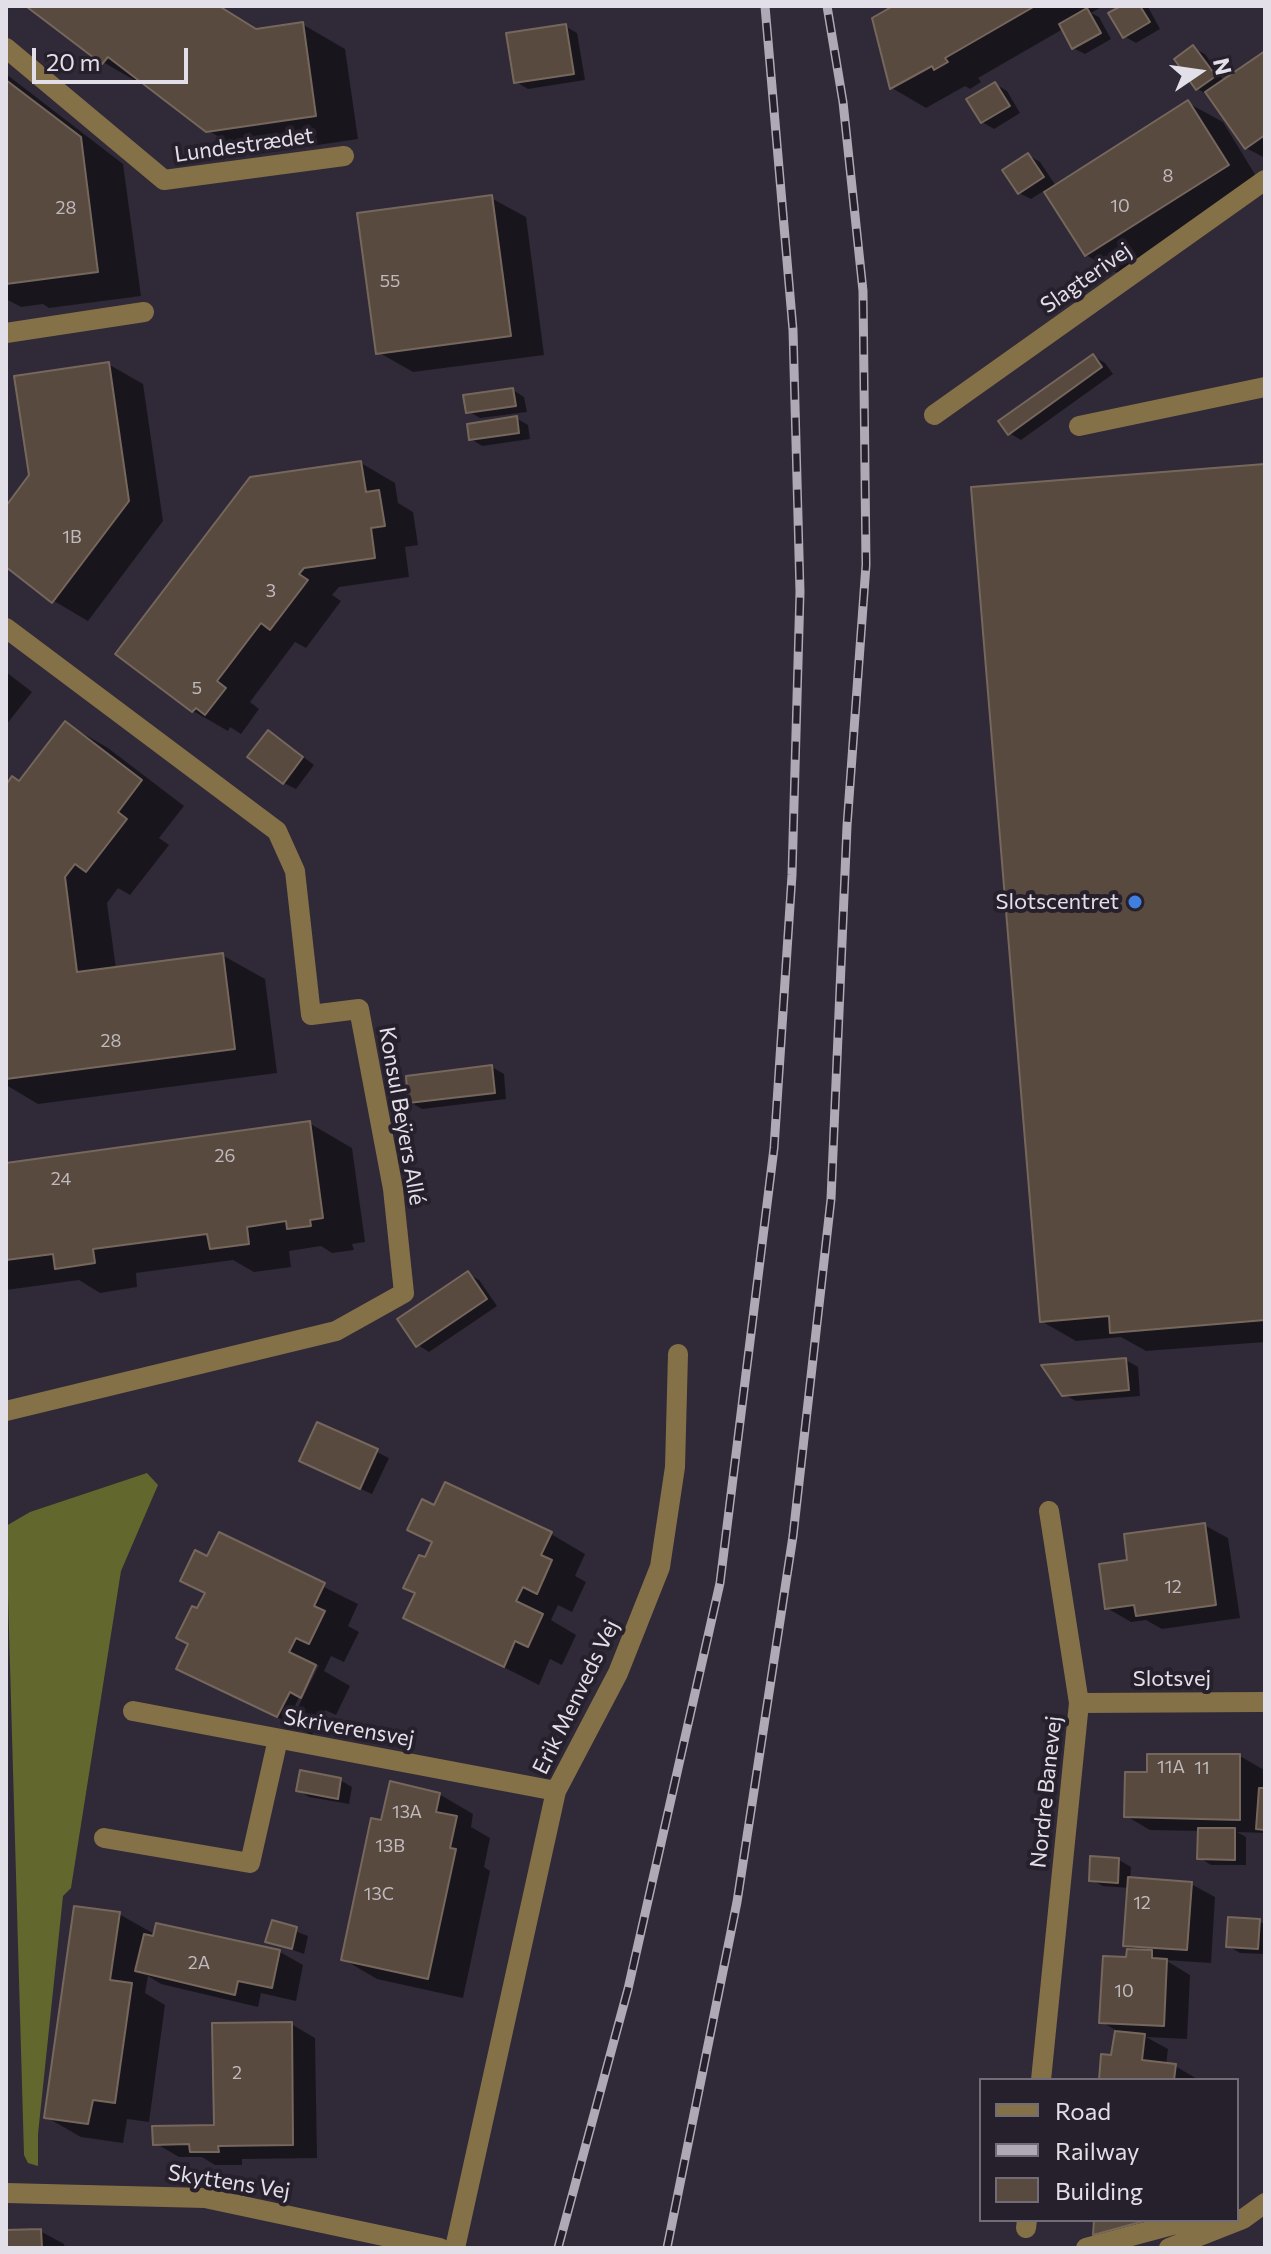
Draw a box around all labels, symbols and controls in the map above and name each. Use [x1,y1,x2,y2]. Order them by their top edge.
scale bar [36,32,192,82]
north arrow [1159,32,1239,112]
text: 20 m [46,47,100,76]
text: N [1208,55,1238,78]
street label: Lundestrædet [173,122,315,168]
house number: 8 [1163,165,1173,187]
house number: 10 [1110,195,1130,217]
house number: 28 [56,197,76,219]
street label: Slagterivej [1035,237,1137,319]
house number: 55 [380,270,400,292]
house number: 1B [62,526,82,548]
house number: 3 [266,580,276,602]
house number: 5 [192,677,202,699]
place label: Slotscentret [996,889,1119,915]
marker: Slotscentret [1126,893,1144,911]
street label: Konsul Beÿers Allé [373,1025,431,1207]
house number: 28 [101,1030,121,1052]
house number: 26 [215,1145,235,1167]
house number: 24 [51,1168,71,1190]
house number: 12 [1164,1576,1182,1598]
street label: Erik Menveds Vej [527,1615,625,1779]
street label: Slotsvej [1133,1666,1211,1692]
street label: Skriverensvej [282,1704,416,1752]
street label: Nordre Banevej [1025,1715,1067,1869]
house number: 11A [1157,1756,1185,1778]
house number: 11 [1194,1757,1210,1779]
house number: 13A [392,1801,422,1823]
house number: 13B [375,1835,405,1857]
house number: 13C [364,1883,394,1905]
house number: 12 [1133,1892,1151,1914]
house number: 2A [188,1952,210,1974]
house number: 10 [1114,1980,1134,2002]
house number: 2 [232,2062,242,2084]
legend [979,2078,1239,2222]
text: Road [1055,2096,1111,2125]
text: Railway [1055,2136,1140,2165]
street label: Skyttens Vej [166,2159,292,2205]
text: Building [1055,2176,1143,2205]

